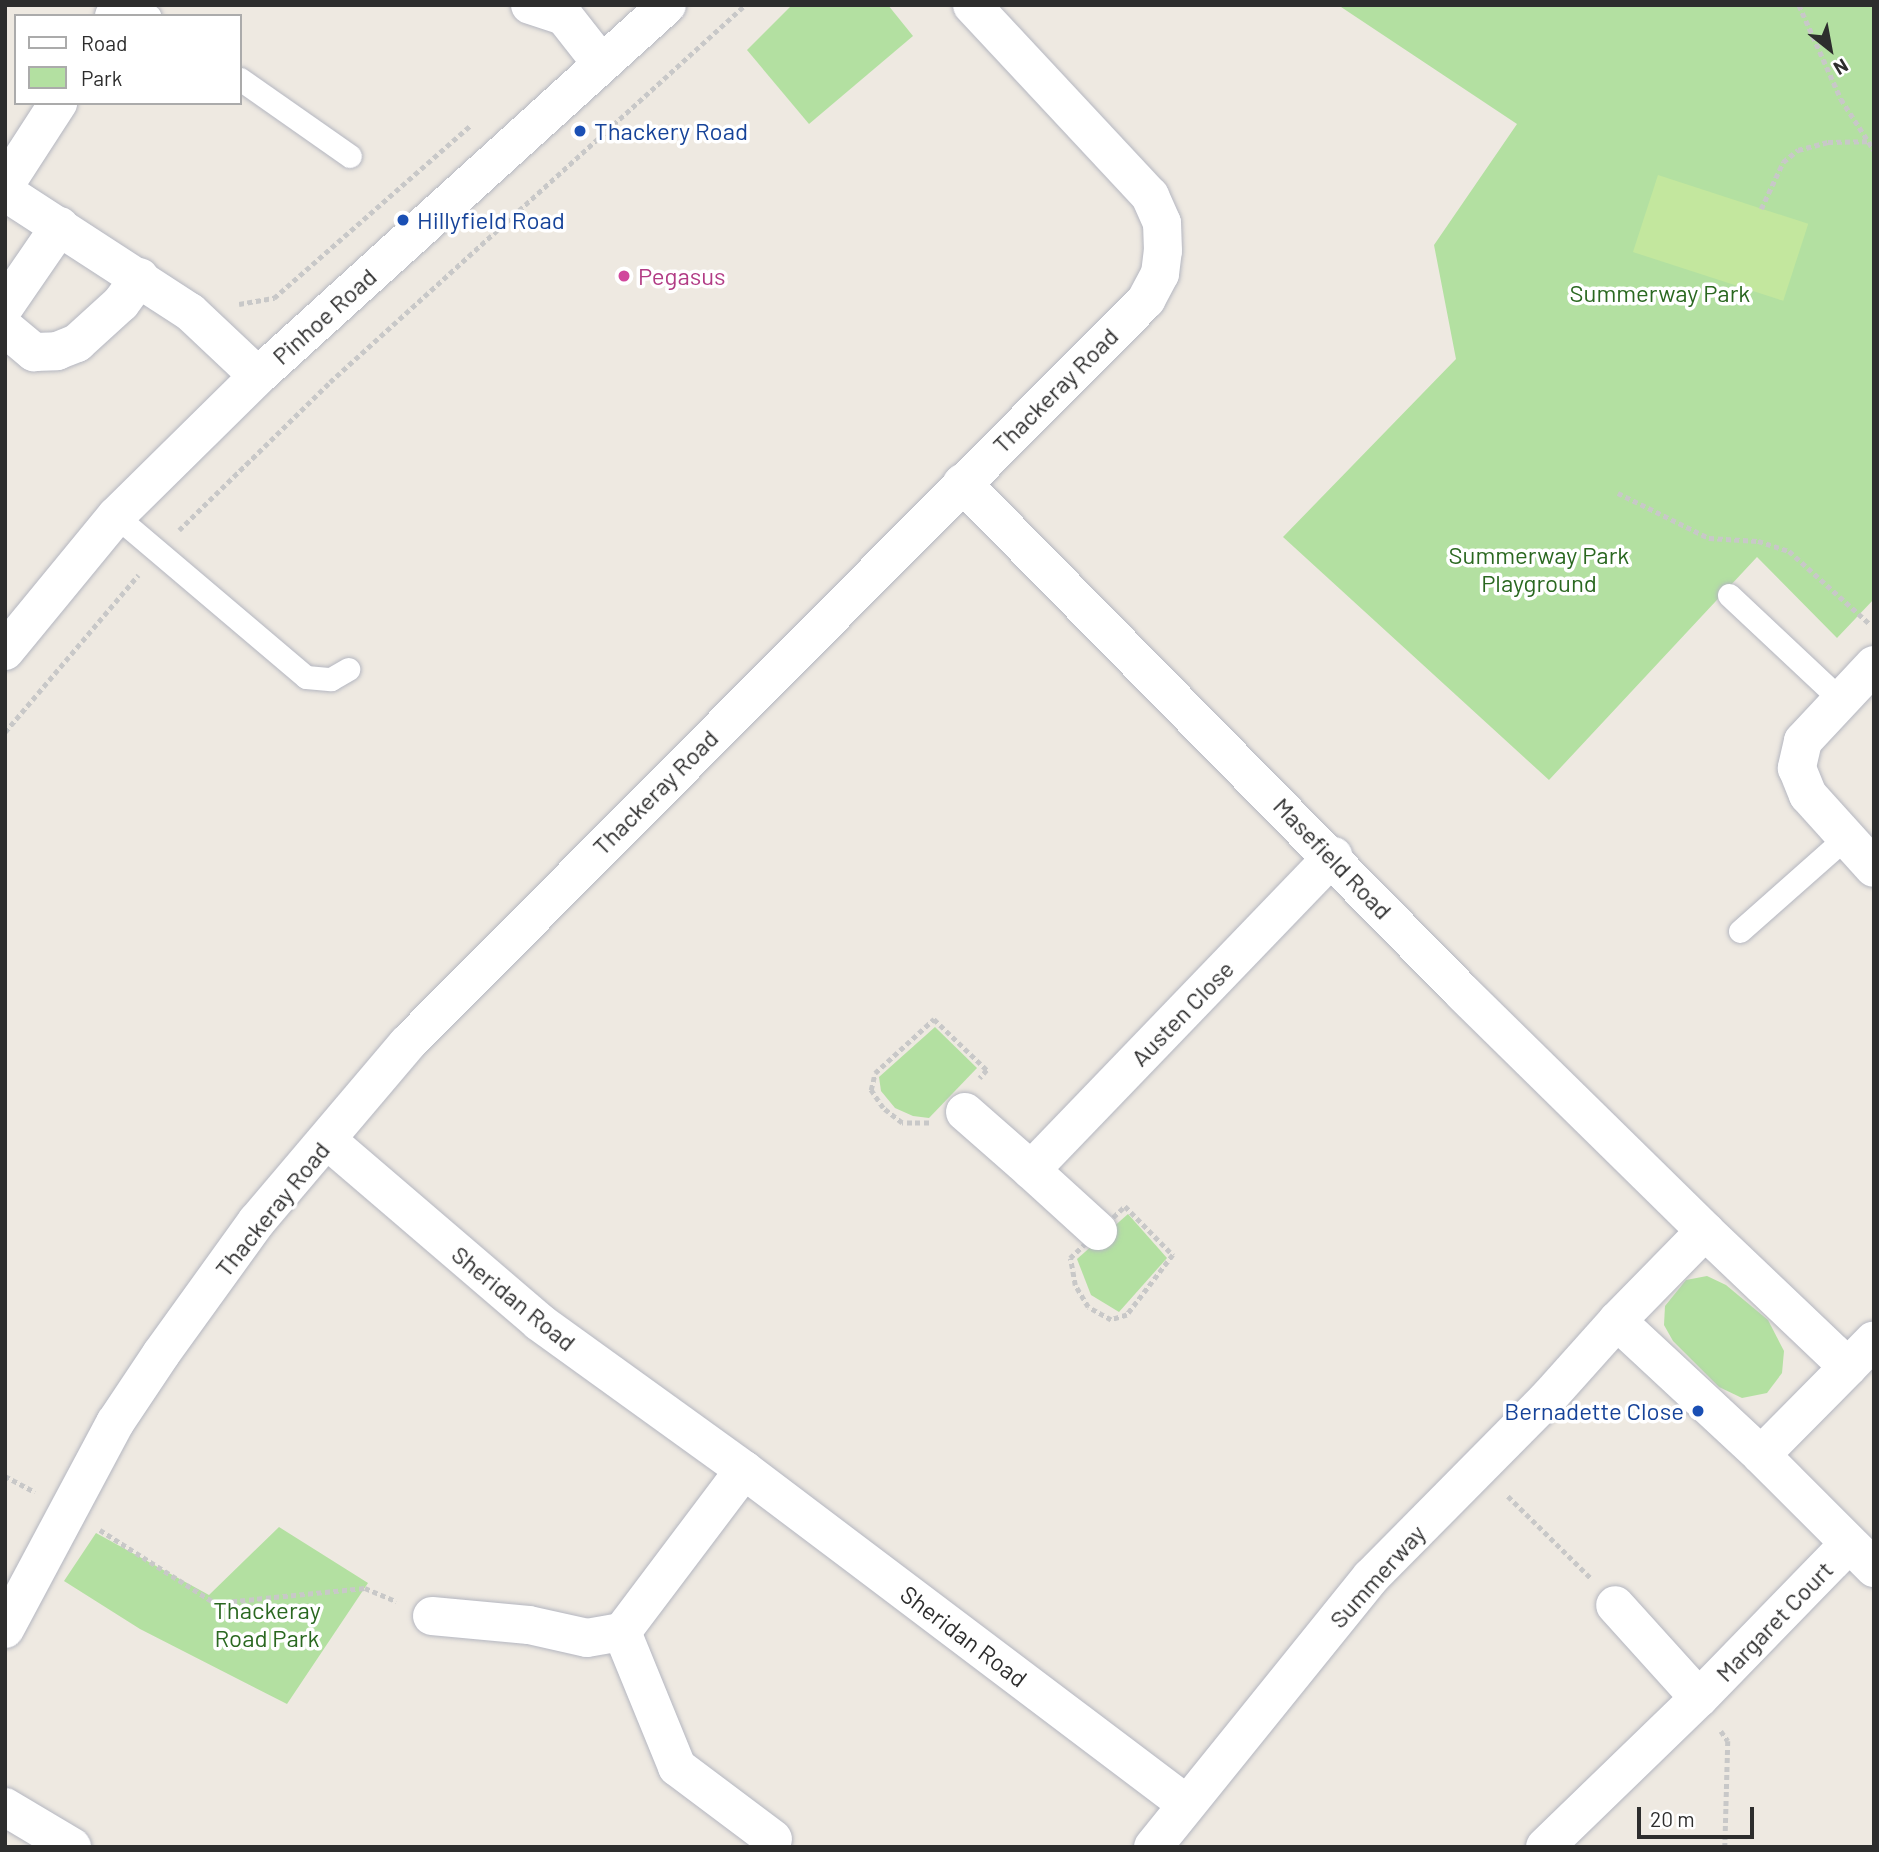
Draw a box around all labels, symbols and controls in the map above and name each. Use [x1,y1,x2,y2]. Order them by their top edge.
legend [14,14,242,105]
north arrow [1795,14,1865,84]
text: Road [81,30,127,55]
text: N [1830,54,1852,81]
text: Park [81,65,122,90]
place label: Thackery Road [594,117,748,145]
marker: Thackery Road [572,123,588,139]
place label: Hillyfield Road [417,206,565,234]
marker: Hillyfield Road [395,212,411,228]
street label: Pinhoe Road [266,262,382,370]
place label: Pegasus [638,262,726,290]
marker: Pegasus [616,268,632,284]
park label: Summerway Park [1570,279,1750,307]
street label: Thackeray Road [986,321,1124,459]
park label: Summerway Park Playground [1449,541,1629,597]
street label: Thackeray Road [586,723,724,861]
street label: Masefield Road [1268,791,1398,925]
street label: Austen Close [1125,954,1239,1072]
street label: Thackeray Road [209,1136,335,1282]
street label: Sheridan Road [446,1239,582,1357]
place label: Bernadette Close [1504,1397,1684,1425]
marker: Bernadette Close [1690,1403,1706,1419]
street label: Summerway [1323,1518,1431,1634]
street label: Margaret Court [1709,1555,1839,1687]
street label: Sheridan Road [895,1579,1033,1693]
park label: Thackeray Road Park [213,1596,321,1652]
scale bar [1641,1792,1758,1836]
text: 20 m [1650,1806,1695,1831]

